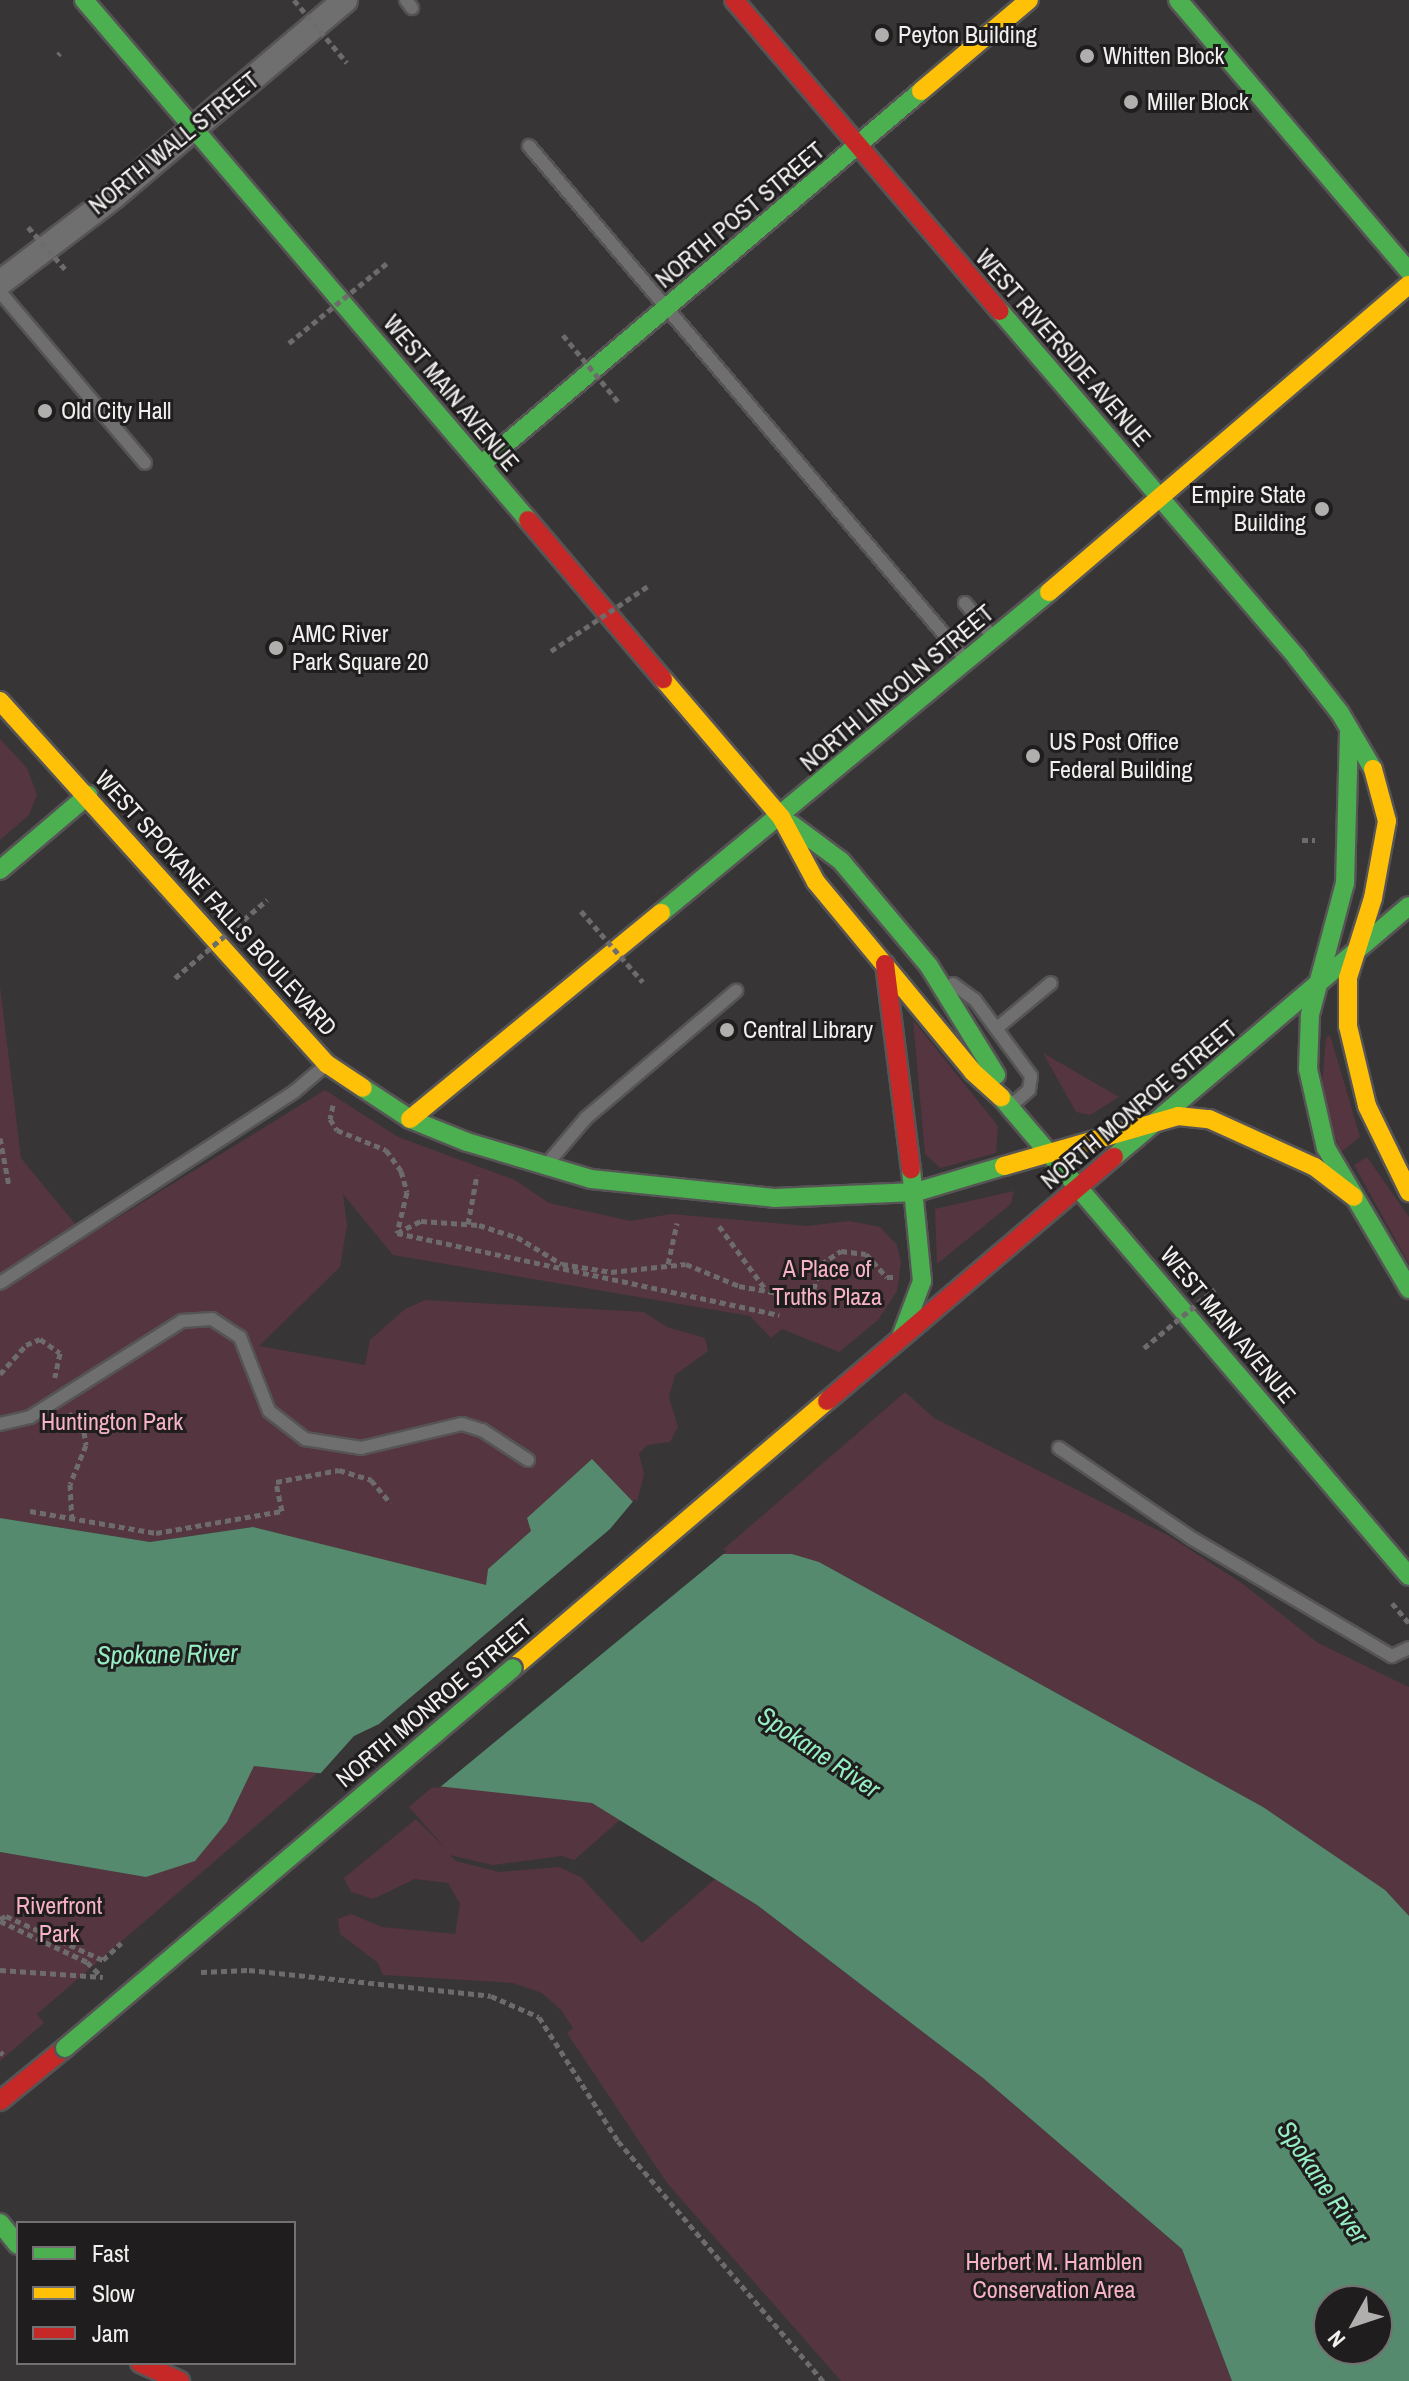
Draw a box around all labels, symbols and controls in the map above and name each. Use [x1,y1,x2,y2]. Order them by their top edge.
place label: Peyton Building [898,21,1037,49]
marker: Peyton Building [873,26,891,44]
place label: Whitten Block [1103,42,1224,70]
marker: Whitten Block [1078,47,1096,65]
street label: NORTH WALL STREET [83,65,265,221]
place label: Miller Block [1147,88,1249,116]
marker: Miller Block [1122,93,1140,111]
street label: NORTH POST STREET [650,136,830,294]
street label: WEST RIVERSIDE AVENUE [969,243,1157,453]
street label: WEST MAIN AVENUE [377,308,525,478]
place label: Old City Hall [61,397,171,425]
marker: Old City Hall [36,402,54,420]
place label: Empire State Building [1191,481,1306,537]
marker: Empire State Building [1313,500,1331,518]
street label: NORTH LINCOLN STREET [794,599,1000,777]
place label: AMC River Park Square 20 [292,620,429,676]
marker: AMC River Park Square 20 [267,639,285,657]
place label: US Post Office Federal Building [1049,728,1192,784]
marker: US Post Office Federal Building [1024,747,1042,765]
street label: WEST SPOKANE FALLS BOULEVARD [89,764,343,1042]
street label: NORTH MONROE STREET [1035,1015,1243,1195]
place label: Central Library [743,1016,873,1044]
marker: Central Library [718,1021,736,1039]
street label: WEST MAIN AVENUE [1154,1240,1302,1410]
park label: A Place of Truths Plaza [772,1255,882,1311]
park label: Huntington Park [41,1408,183,1436]
street label: NORTH MONROE STREET [330,1613,538,1793]
water label: Spokane River [96,1637,238,1671]
water label: Spokane River [752,1700,886,1804]
park label: Riverfront Park [16,1892,102,1948]
water label: Spokane River [1271,2115,1375,2249]
legend [16,2221,296,2365]
text: Fast [92,2237,129,2269]
park label: Herbert M. Hamblen Conservation Area [965,2248,1143,2304]
text: Slow [92,2277,135,2309]
north arrow [1313,2285,1393,2365]
text: Jam [92,2317,129,2349]
text: N [1320,2325,1352,2354]

